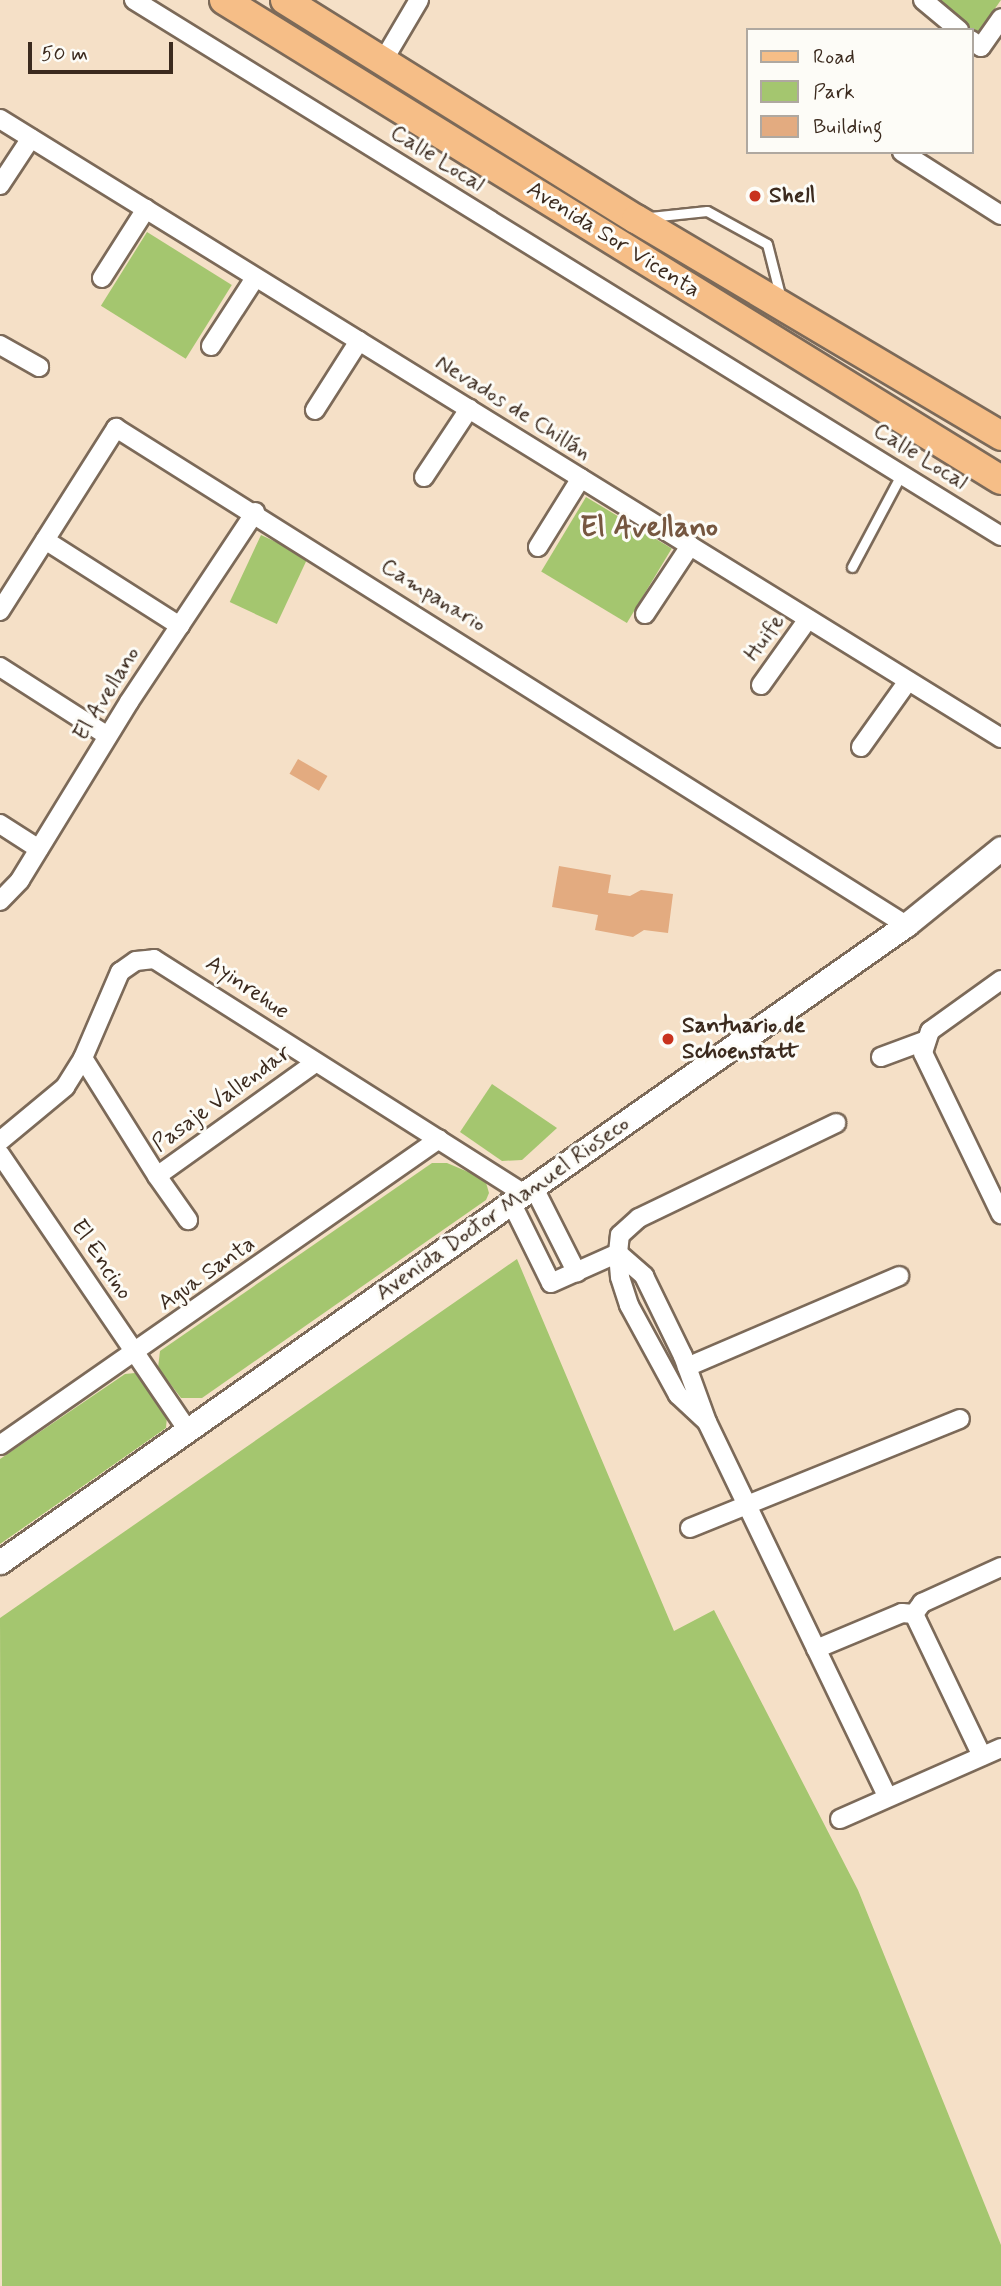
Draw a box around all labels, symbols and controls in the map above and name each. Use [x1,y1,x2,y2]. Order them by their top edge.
scale bar [32,28,177,72]
legend [746,28,973,154]
text: 50 m [41,40,88,68]
text: Road [813,43,855,71]
text: Park [813,78,855,106]
text: Building [813,113,883,141]
street label: Calle Local [385,119,489,199]
street label: Avenida Sor Vicenta [518,173,708,307]
place label: Shell [769,182,815,210]
marker: Shell [747,188,763,204]
street label: Nevados de Chillán [429,349,597,467]
street label: Calle Local [868,417,972,497]
district label: El Avellano [580,510,718,546]
street label: Campanario [375,553,491,639]
street label: Huife [739,609,791,667]
street label: El Avellano [67,642,147,746]
street label: Ayinrehue [200,950,294,1026]
place label: Santuario de Schoenstatt [682,1012,805,1066]
marker: Santuario de Schoenstatt [660,1031,676,1047]
street label: Pasaje Vallendar [147,1039,297,1159]
street label: Avenida Doctor Manuel Rioseco [374,1113,632,1305]
street label: El Encino [64,1214,138,1306]
street label: Agua Santa [153,1231,261,1317]

